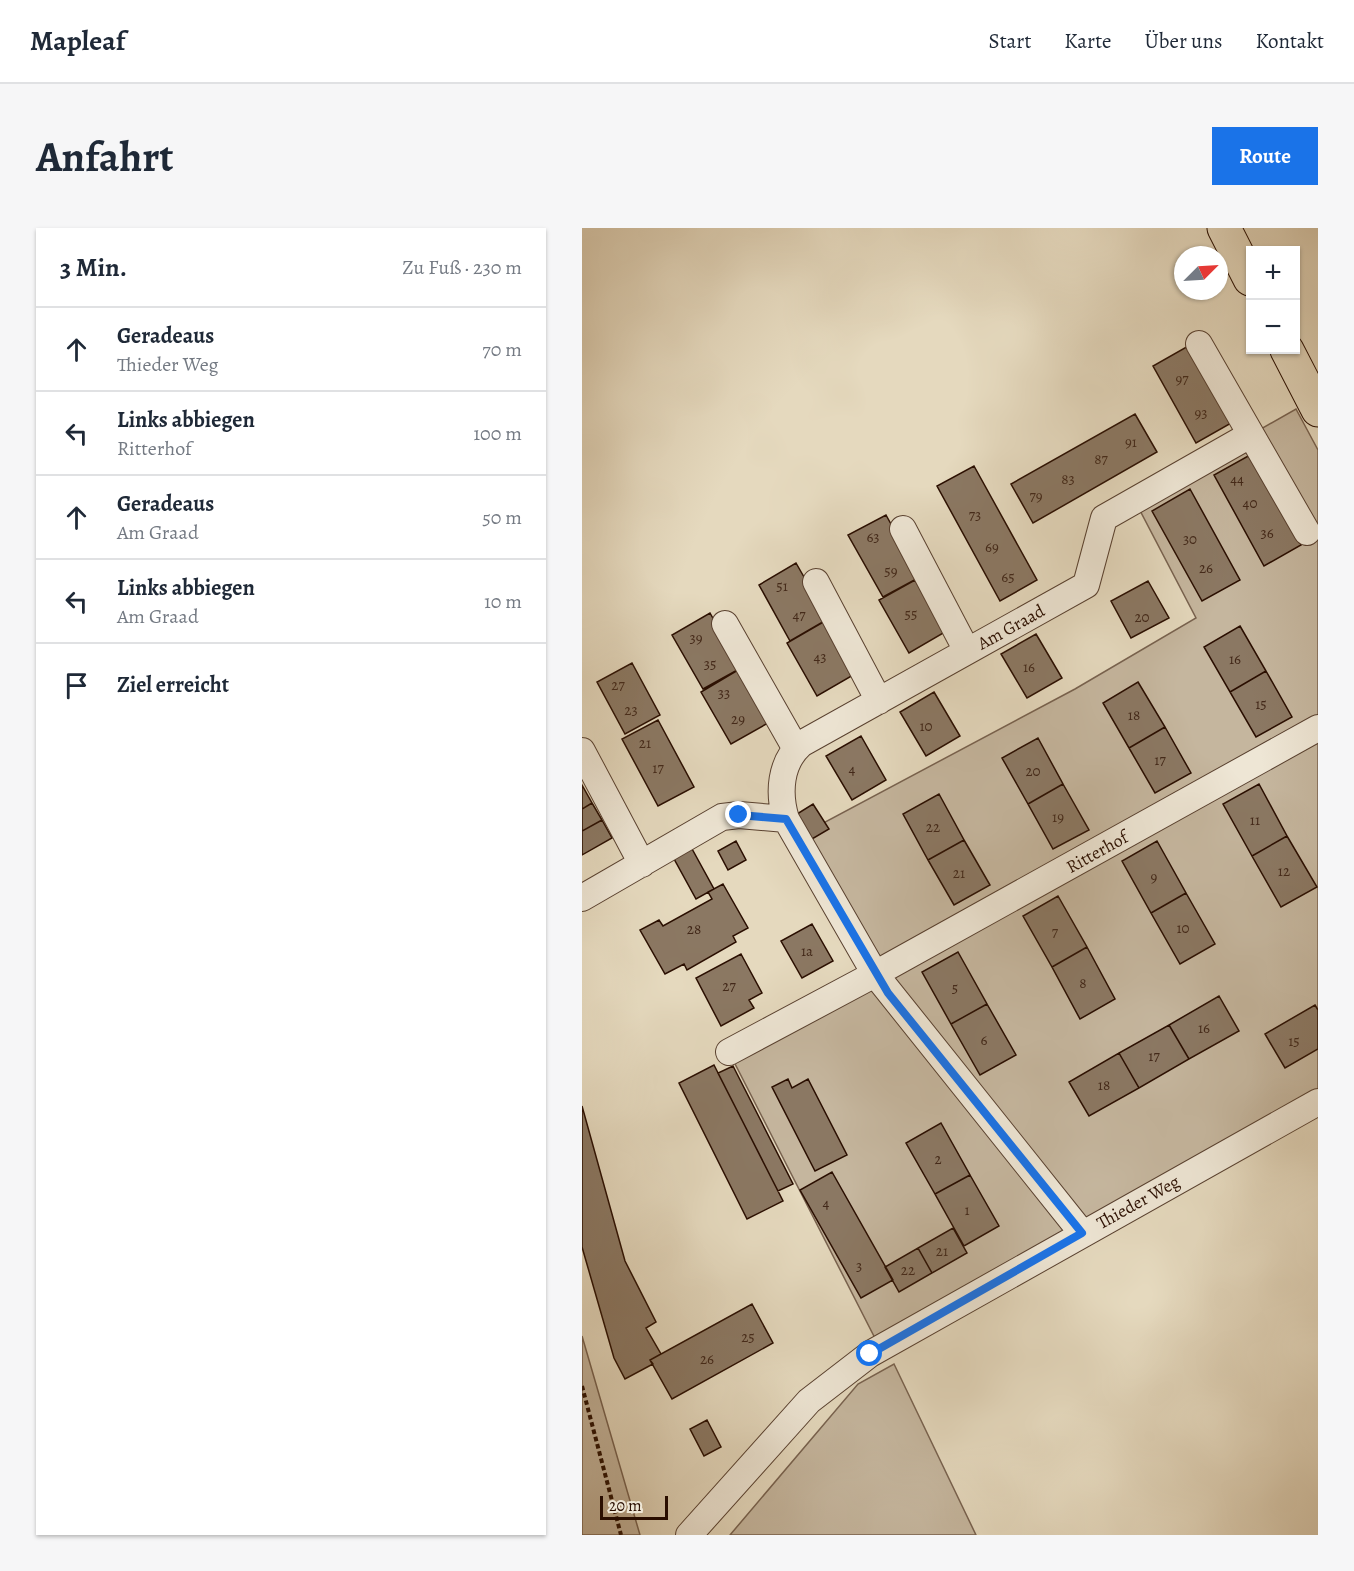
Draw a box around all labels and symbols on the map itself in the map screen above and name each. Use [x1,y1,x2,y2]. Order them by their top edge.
north arrow [1174,246,1228,300]
house number: 97 [1175,369,1189,389]
house number: 93 [1194,403,1208,423]
house number: 91 [1125,432,1137,452]
house number: 87 [1094,449,1108,469]
house number: 83 [1061,469,1075,489]
house number: 44 [1230,469,1244,489]
house number: 79 [1029,486,1043,506]
house number: 40 [1243,493,1257,513]
house number: 73 [969,505,981,525]
house number: 36 [1260,523,1274,543]
house number: 63 [866,527,880,547]
house number: 30 [1183,529,1197,549]
house number: 69 [985,537,999,557]
house number: 26 [1199,558,1213,578]
house number: 59 [884,561,898,581]
house number: 65 [1001,567,1015,587]
house number: 51 [776,576,788,596]
street label: Am Graad [972,599,1049,656]
house number: 55 [905,604,917,624]
house number: 47 [792,605,806,625]
house number: 20 [1134,607,1150,627]
house number: 39 [689,628,703,648]
house number: 43 [813,647,827,667]
house number: 16 [1229,649,1241,669]
house number: 35 [704,654,716,674]
house number: 16 [1023,657,1035,677]
house number: 27 [611,675,625,695]
house number: 33 [718,683,730,703]
house number: 15 [1255,694,1267,714]
house number: 23 [624,700,638,720]
house number: 18 [1128,705,1140,725]
house number: 29 [731,709,745,729]
house number: 10 [919,716,933,736]
house number: 21 [639,733,651,753]
house number: 17 [1154,750,1166,770]
house number: 17 [652,758,664,778]
house number: 4 [849,759,856,779]
house number: 20 [1025,761,1041,781]
route end [725,801,751,827]
house number: 19 [1052,807,1064,827]
house number: 11 [1250,810,1260,830]
house number: 22 [926,817,940,837]
street label: Ritterhof [1062,824,1135,879]
house number: 12 [1278,861,1290,881]
house number: 21 [953,863,965,883]
house number: 9 [1151,867,1158,887]
house number: 10 [1176,918,1190,938]
house number: 28 [687,919,701,939]
house number: 7 [1052,922,1059,942]
house number: 1a [801,941,813,961]
house number: 8 [1079,973,1087,993]
house number: 27 [722,976,736,996]
house number: 5 [952,978,958,998]
house number: 16 [1198,1018,1210,1038]
house number: 6 [981,1030,988,1050]
house number: 15 [1288,1031,1300,1051]
house number: 17 [1148,1046,1160,1066]
house number: 18 [1098,1075,1110,1095]
house number: 2 [934,1149,942,1169]
street label: Thieder Weg [1092,1169,1184,1235]
house number: 4 [823,1193,830,1213]
house number: 1 [964,1200,970,1220]
house number: 21 [936,1241,948,1261]
house number: 3 [856,1256,862,1276]
house number: 22 [901,1260,915,1280]
house number: 25 [741,1327,755,1347]
route start [856,1340,882,1366]
house number: 26 [700,1349,714,1369]
scale bar [600,1493,668,1520]

